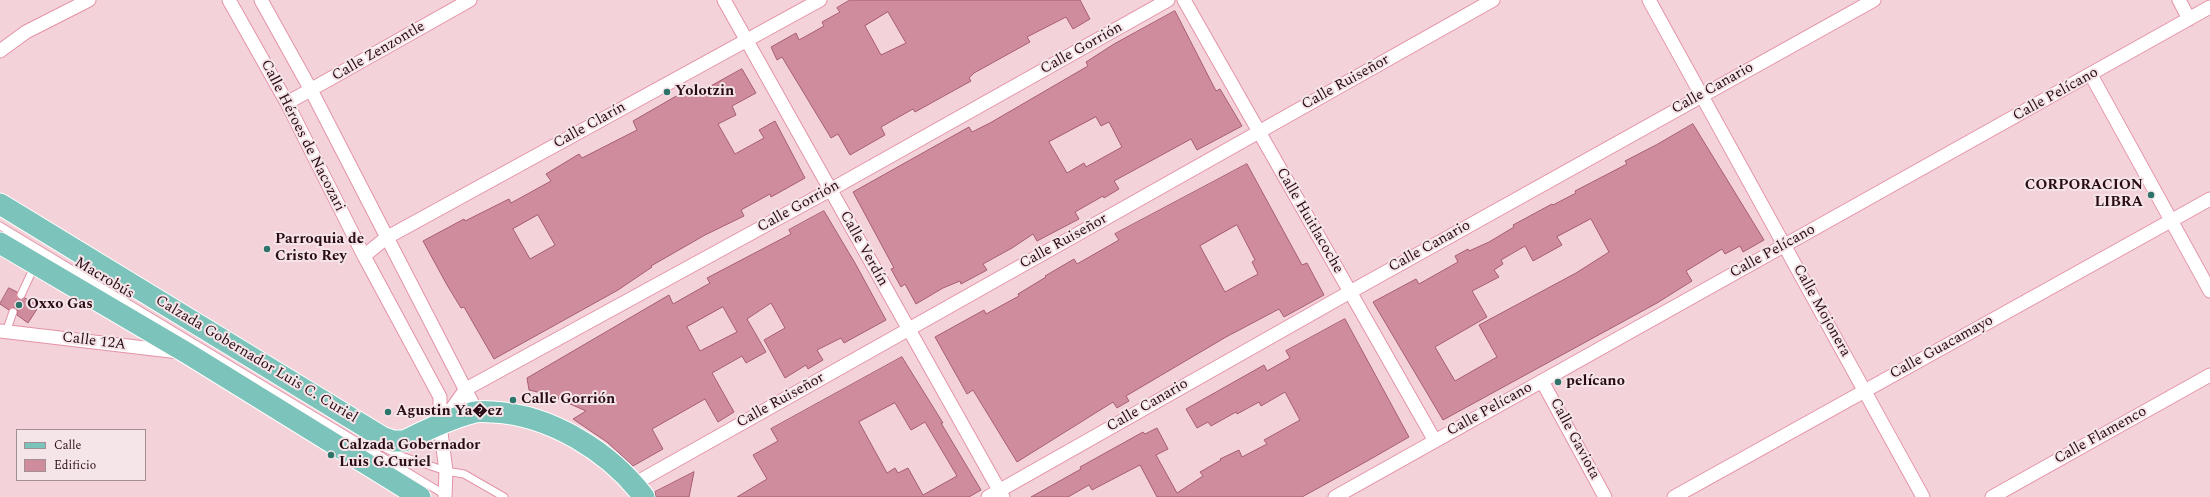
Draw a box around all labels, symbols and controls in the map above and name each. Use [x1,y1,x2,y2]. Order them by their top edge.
street label: Calle Zenzontle [329,18,429,86]
street label: Calle Gorrión [1038,19,1126,79]
street label: Calle Ruiseñor [1299,51,1393,115]
street label: Calle Héroes de Nacozari [256,57,348,215]
street label: Calle Canario [1669,59,1757,119]
street label: Calle Pelícano [2010,64,2102,126]
place label: Yolotzin [675,83,734,101]
marker: Yolotzin [662,87,672,97]
street label: Calle Clarín [551,99,629,153]
street label: Calle Huitlacoche [1271,165,1347,277]
street label: Calle Gorrión [755,177,843,237]
place label: CORPORACION LIBRA [2025,177,2143,212]
marker: CORPORACION LIBRA [2146,190,2156,200]
street label: Calle Verdín [835,208,891,290]
street label: Calle Ruiseñor [1017,210,1111,274]
street label: Calle Canario [1386,217,1474,277]
street label: Calle Pelícano [1727,221,1819,283]
place label: Parroquia de Cristo Rey [275,231,364,266]
marker: Parroquia de Cristo Rey [262,244,272,254]
street label: Macrobús [71,254,137,304]
street label: Calle Mojonera [1788,262,1854,360]
street label: Calzada Gobernador Luis C. Curiel [152,292,360,428]
place label: Oxxo Gas [27,296,93,314]
marker: Oxxo Gas [14,300,24,310]
street label: Calle Guacamayo [1887,312,1997,384]
street label: Calle 12A [61,329,127,355]
street label: Calle Ruiseñor [734,369,828,433]
place label: pelícano [1566,373,1625,391]
street label: Calle Canario [1104,375,1192,437]
marker: pelícano [1553,377,1563,387]
street label: Calle Pelícano [1444,379,1536,441]
place label: Calle Gorrión [521,391,615,409]
marker: Calle Gorrión [508,395,518,405]
street label: Calle Gaviota [1545,395,1603,483]
place label: Agustin Ya�ez [396,403,503,421]
street label: Calle Flamenco [2052,403,2150,469]
marker: Agustin Ya�ez [383,407,393,417]
legend [16,429,146,481]
text: Calle [54,436,81,455]
place label: Calzada Gobernador Luis G.Curiel [339,437,480,472]
marker: Calzada Gobernador Luis G.Curiel [326,450,336,460]
text: Edificio [54,456,96,475]

